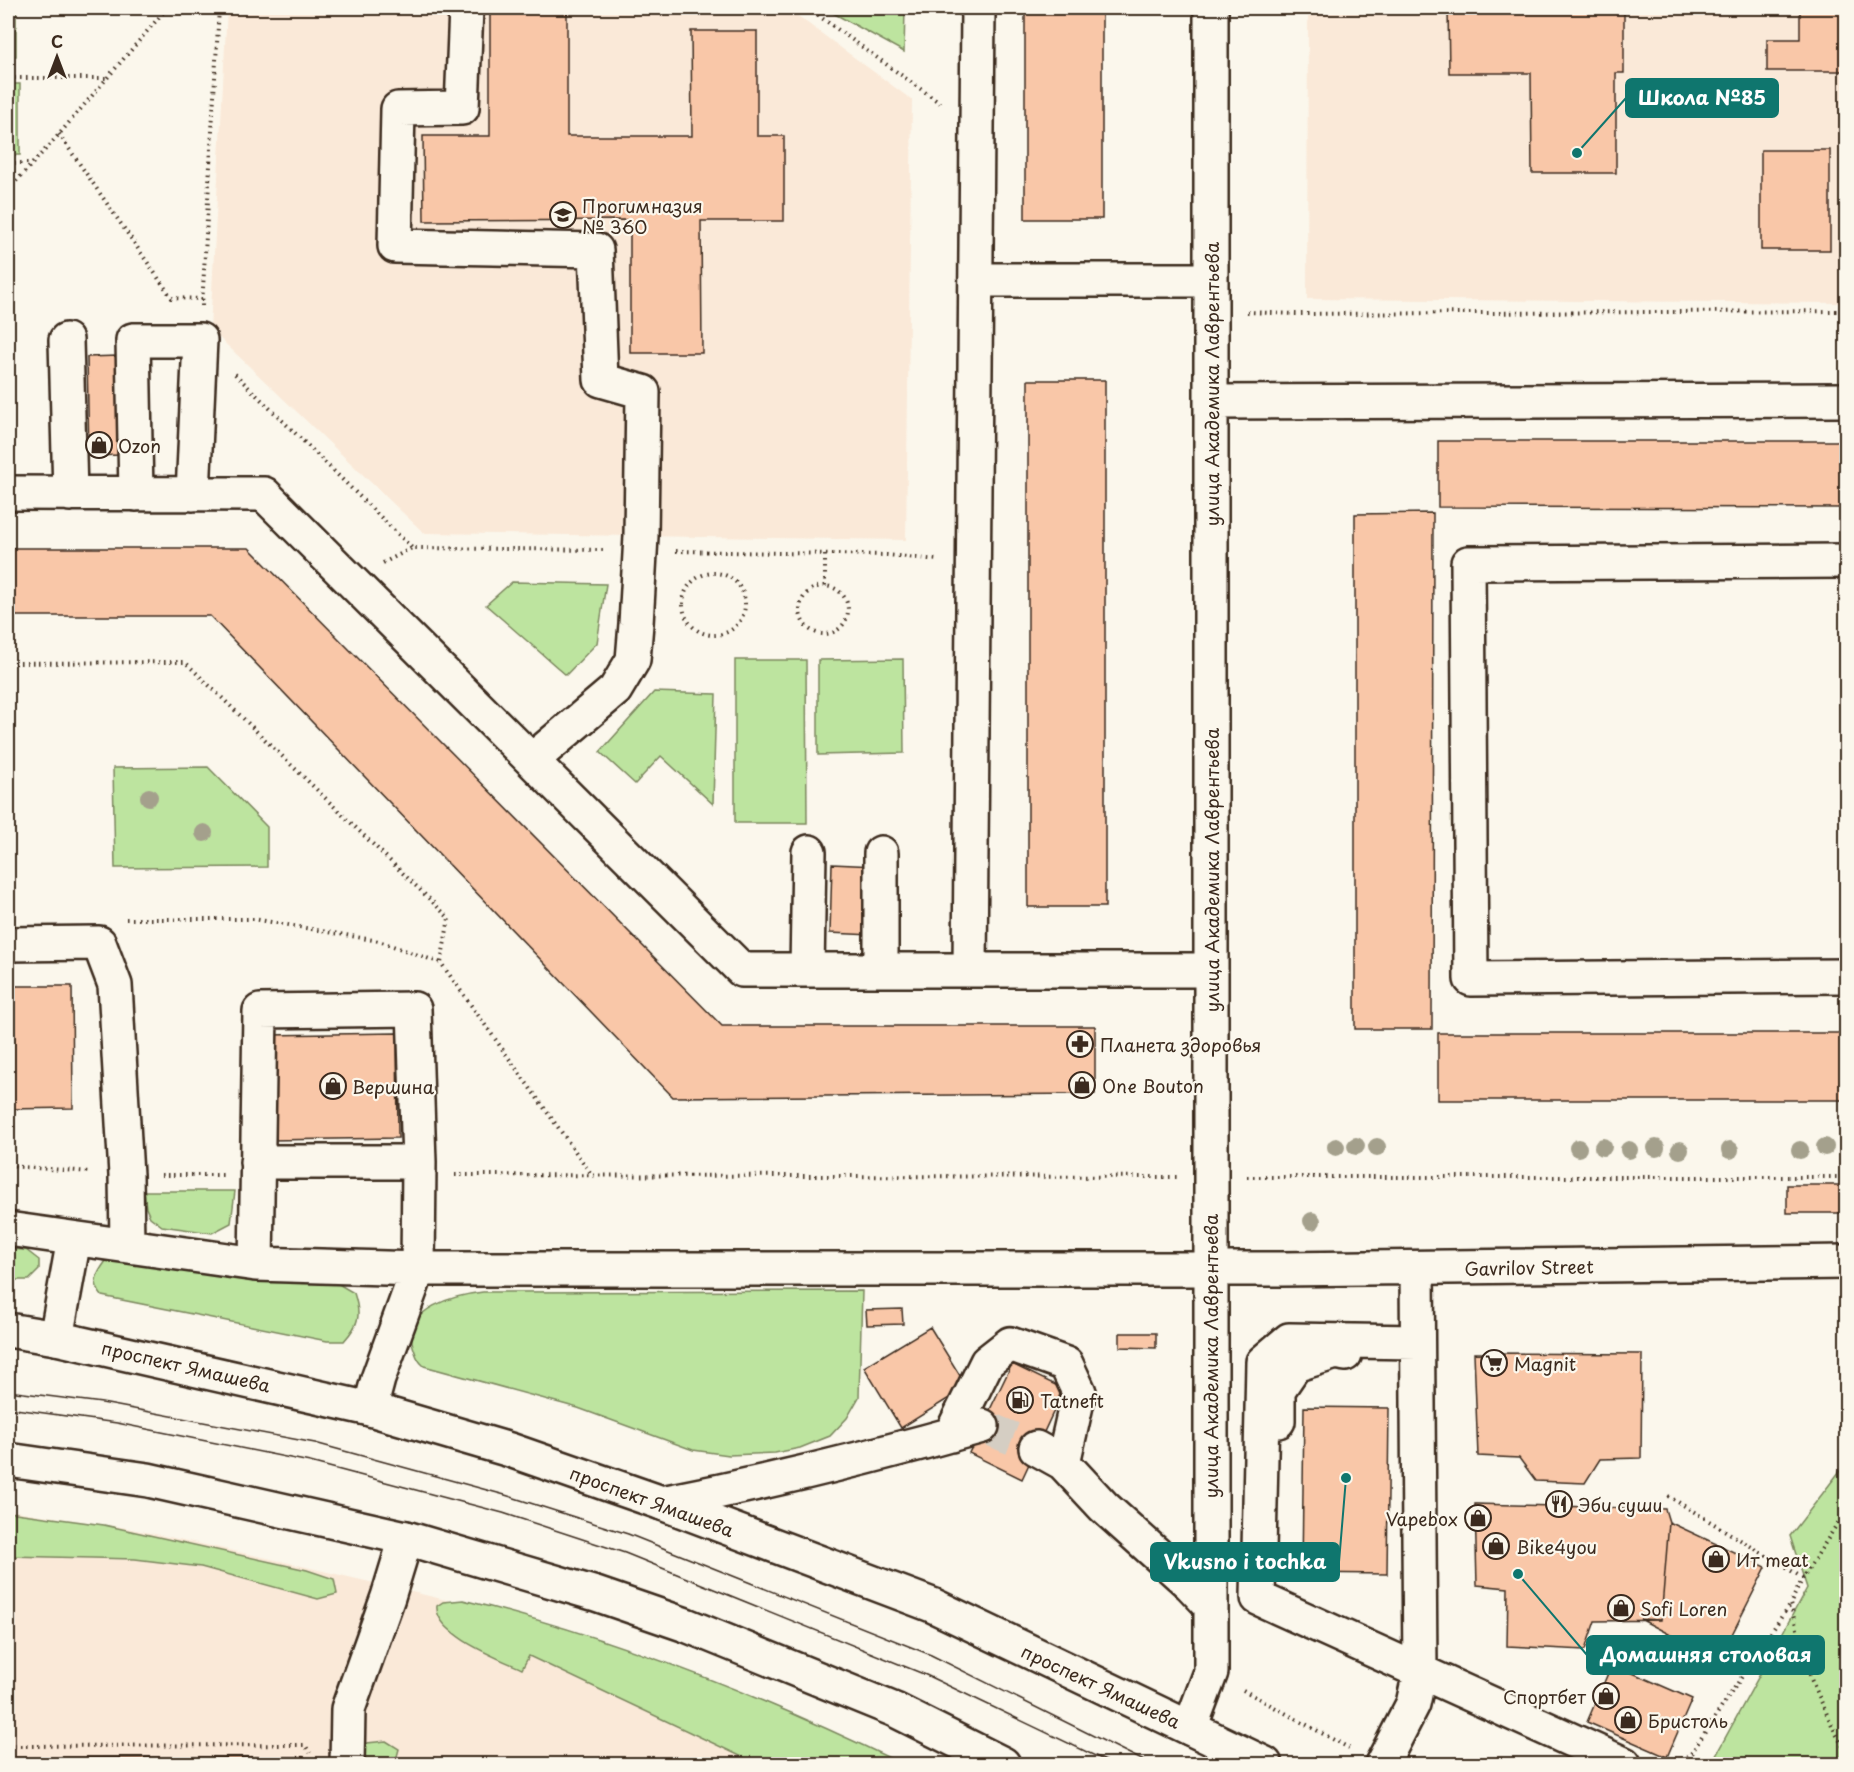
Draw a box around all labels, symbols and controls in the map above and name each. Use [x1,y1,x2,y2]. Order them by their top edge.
north arrow [27,27,87,87]
text: С [51,29,63,53]
callout: Школа №85 [1626,79,1778,117]
text: Школа №85 [1638,82,1766,112]
place label: Прогимназия № 360 [582,192,703,240]
school or university icon: Прогимназия № 360 [548,200,578,230]
street label: улица Академика Лаврентьева [1198,241,1225,526]
shop icon: Ozon [84,430,114,460]
place label: Ozon [118,432,161,459]
street label: улица Академика Лаврентьева [1198,727,1225,1012]
pharmacy icon: Планета здоровья [1065,1029,1095,1059]
place label: Планета здоровья [1100,1031,1262,1058]
shop icon: One Bouton [1067,1070,1097,1100]
shop icon: Вершина [318,1071,348,1101]
place label: One Bouton [1102,1072,1204,1099]
place label: Вершина [352,1073,435,1100]
street label: улица Академика Лаврентьева [1197,1213,1224,1498]
street label: Gavrilov Street [1464,1252,1594,1282]
street label: проспект Ямашева [99,1333,274,1399]
supermarket icon: Magnit [1479,1348,1509,1378]
place label: Magnit [1514,1350,1576,1377]
fuel station icon: Tatneft [1005,1385,1035,1415]
place label: Tatneft [1040,1387,1104,1414]
street label: проспект Ямашева [566,1459,738,1543]
restaurant icon: Эби суши [1544,1489,1574,1519]
place label: Эби суши [1578,1491,1662,1518]
shop icon: Vapebox [1463,1503,1493,1533]
place label: Vapebox [1386,1505,1458,1532]
shop icon: Bike4you [1481,1531,1511,1561]
place label: Bike4you [1516,1533,1597,1560]
callout: Vkusno i tochka [1151,1543,1339,1581]
shop icon: Ит meat [1701,1544,1731,1574]
text: Vkusno i tochka [1164,1546,1327,1576]
place label: Ит meat [1736,1546,1809,1573]
shop icon: Sofi Loren [1606,1593,1636,1623]
place label: Sofi Loren [1640,1595,1727,1622]
callout: Домашняя столовая [1587,1636,1824,1674]
street label: проспект Ямашева [1017,1637,1186,1735]
text: Домашняя столовая [1599,1639,1812,1669]
shop icon: Спортбет [1591,1681,1621,1711]
place label: Спортбет [1503,1683,1586,1710]
shop icon: Бристоль [1613,1705,1643,1735]
place label: Бристоль [1648,1707,1728,1734]

